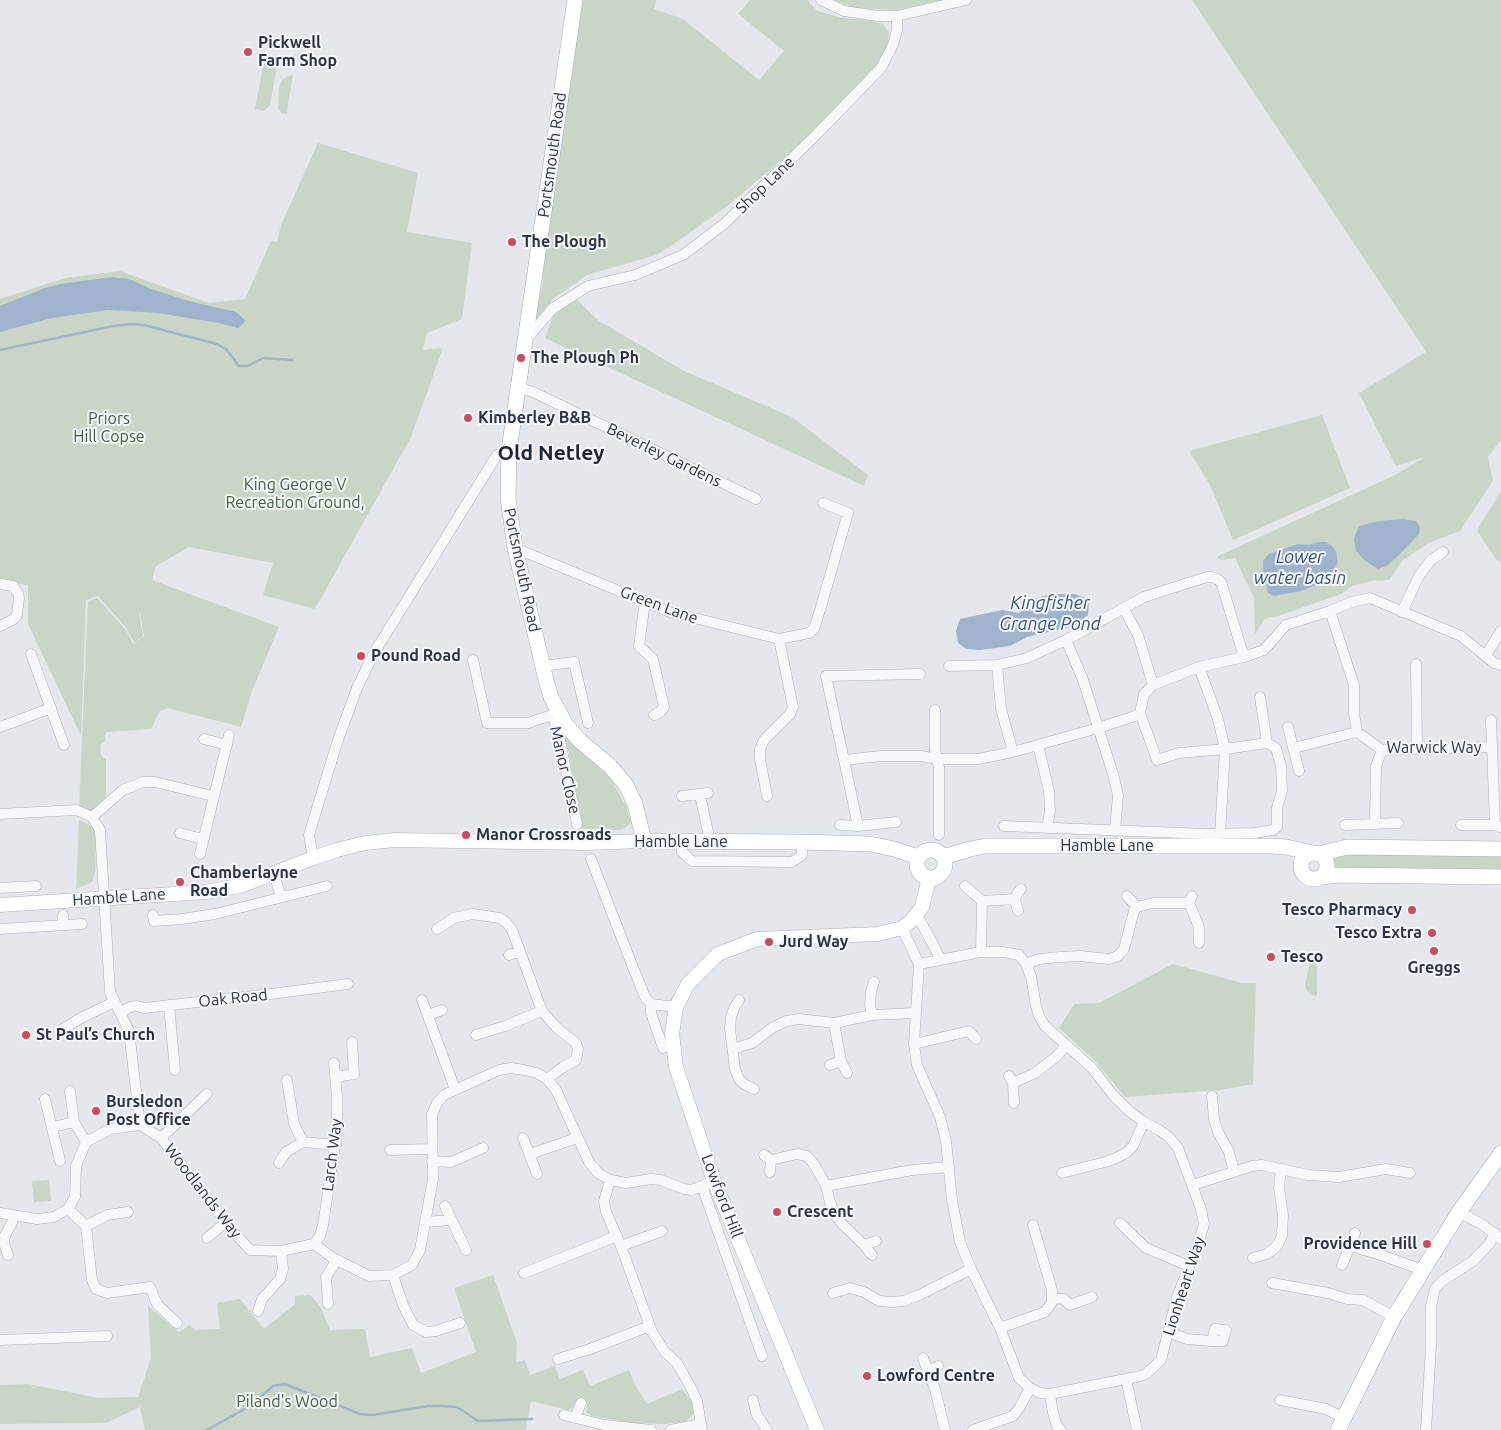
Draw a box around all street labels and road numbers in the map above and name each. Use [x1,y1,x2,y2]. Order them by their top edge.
street label: Portsmouth Road [534,91,570,219]
street label: Shop Lane [732,152,798,218]
street label: Beverley Gardens [604,419,724,491]
street label: Portsmouth Road [499,506,545,634]
street label: Green Lane [617,582,701,628]
street label: Manor Close [546,724,584,816]
street label: Warwick Way [1387,738,1481,758]
street label: Hamble Lane [634,832,728,852]
street label: Hamble Lane [1060,836,1154,856]
street label: Hamble Lane [72,884,166,910]
street label: Oak Road [198,985,268,1011]
street label: Larch Way [318,1118,346,1192]
street label: Woodlands Way [160,1140,246,1242]
street label: Lowford Hill [697,1152,747,1240]
street label: Lionheart Way [1159,1234,1209,1338]

